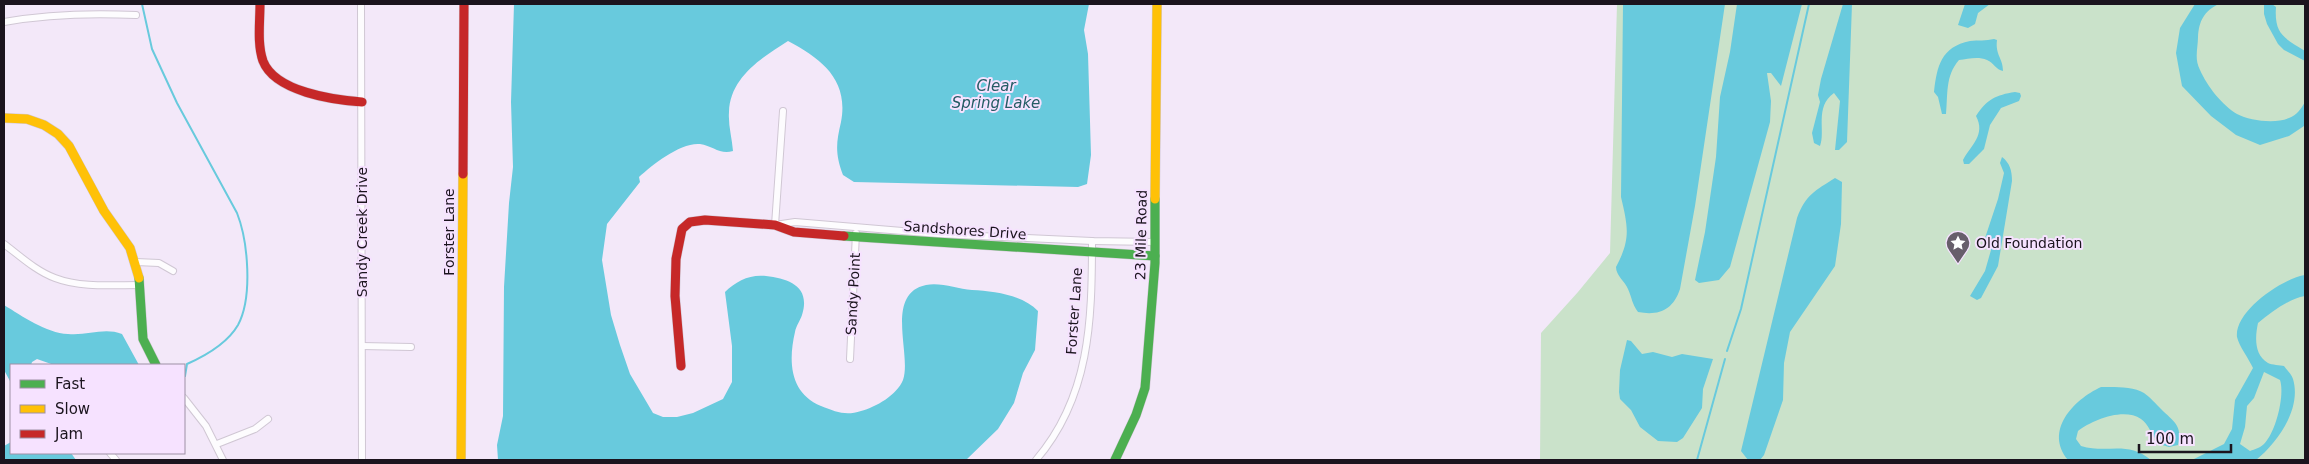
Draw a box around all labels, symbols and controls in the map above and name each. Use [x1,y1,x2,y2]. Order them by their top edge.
water label: Clear Spring Lake [952,77,1040,112]
street label: Sandy Creek Drive [354,167,370,297]
street label: Forster Lane [441,188,457,276]
street label: 23 Mile Road [1132,190,1150,280]
street label: Sandshores Drive [903,218,1027,242]
place icon: Old Foundation [1945,230,1971,264]
place label: Old Foundation [1976,235,2082,251]
street label: Sandy Point [843,252,863,336]
street label: Forster Lane [1063,267,1085,355]
legend [10,364,185,454]
text: Fast [55,375,85,393]
text: Slow [55,400,90,418]
scale bar [2139,422,2232,454]
text: Jam [54,425,83,443]
text: 100 m [2146,430,2194,448]

